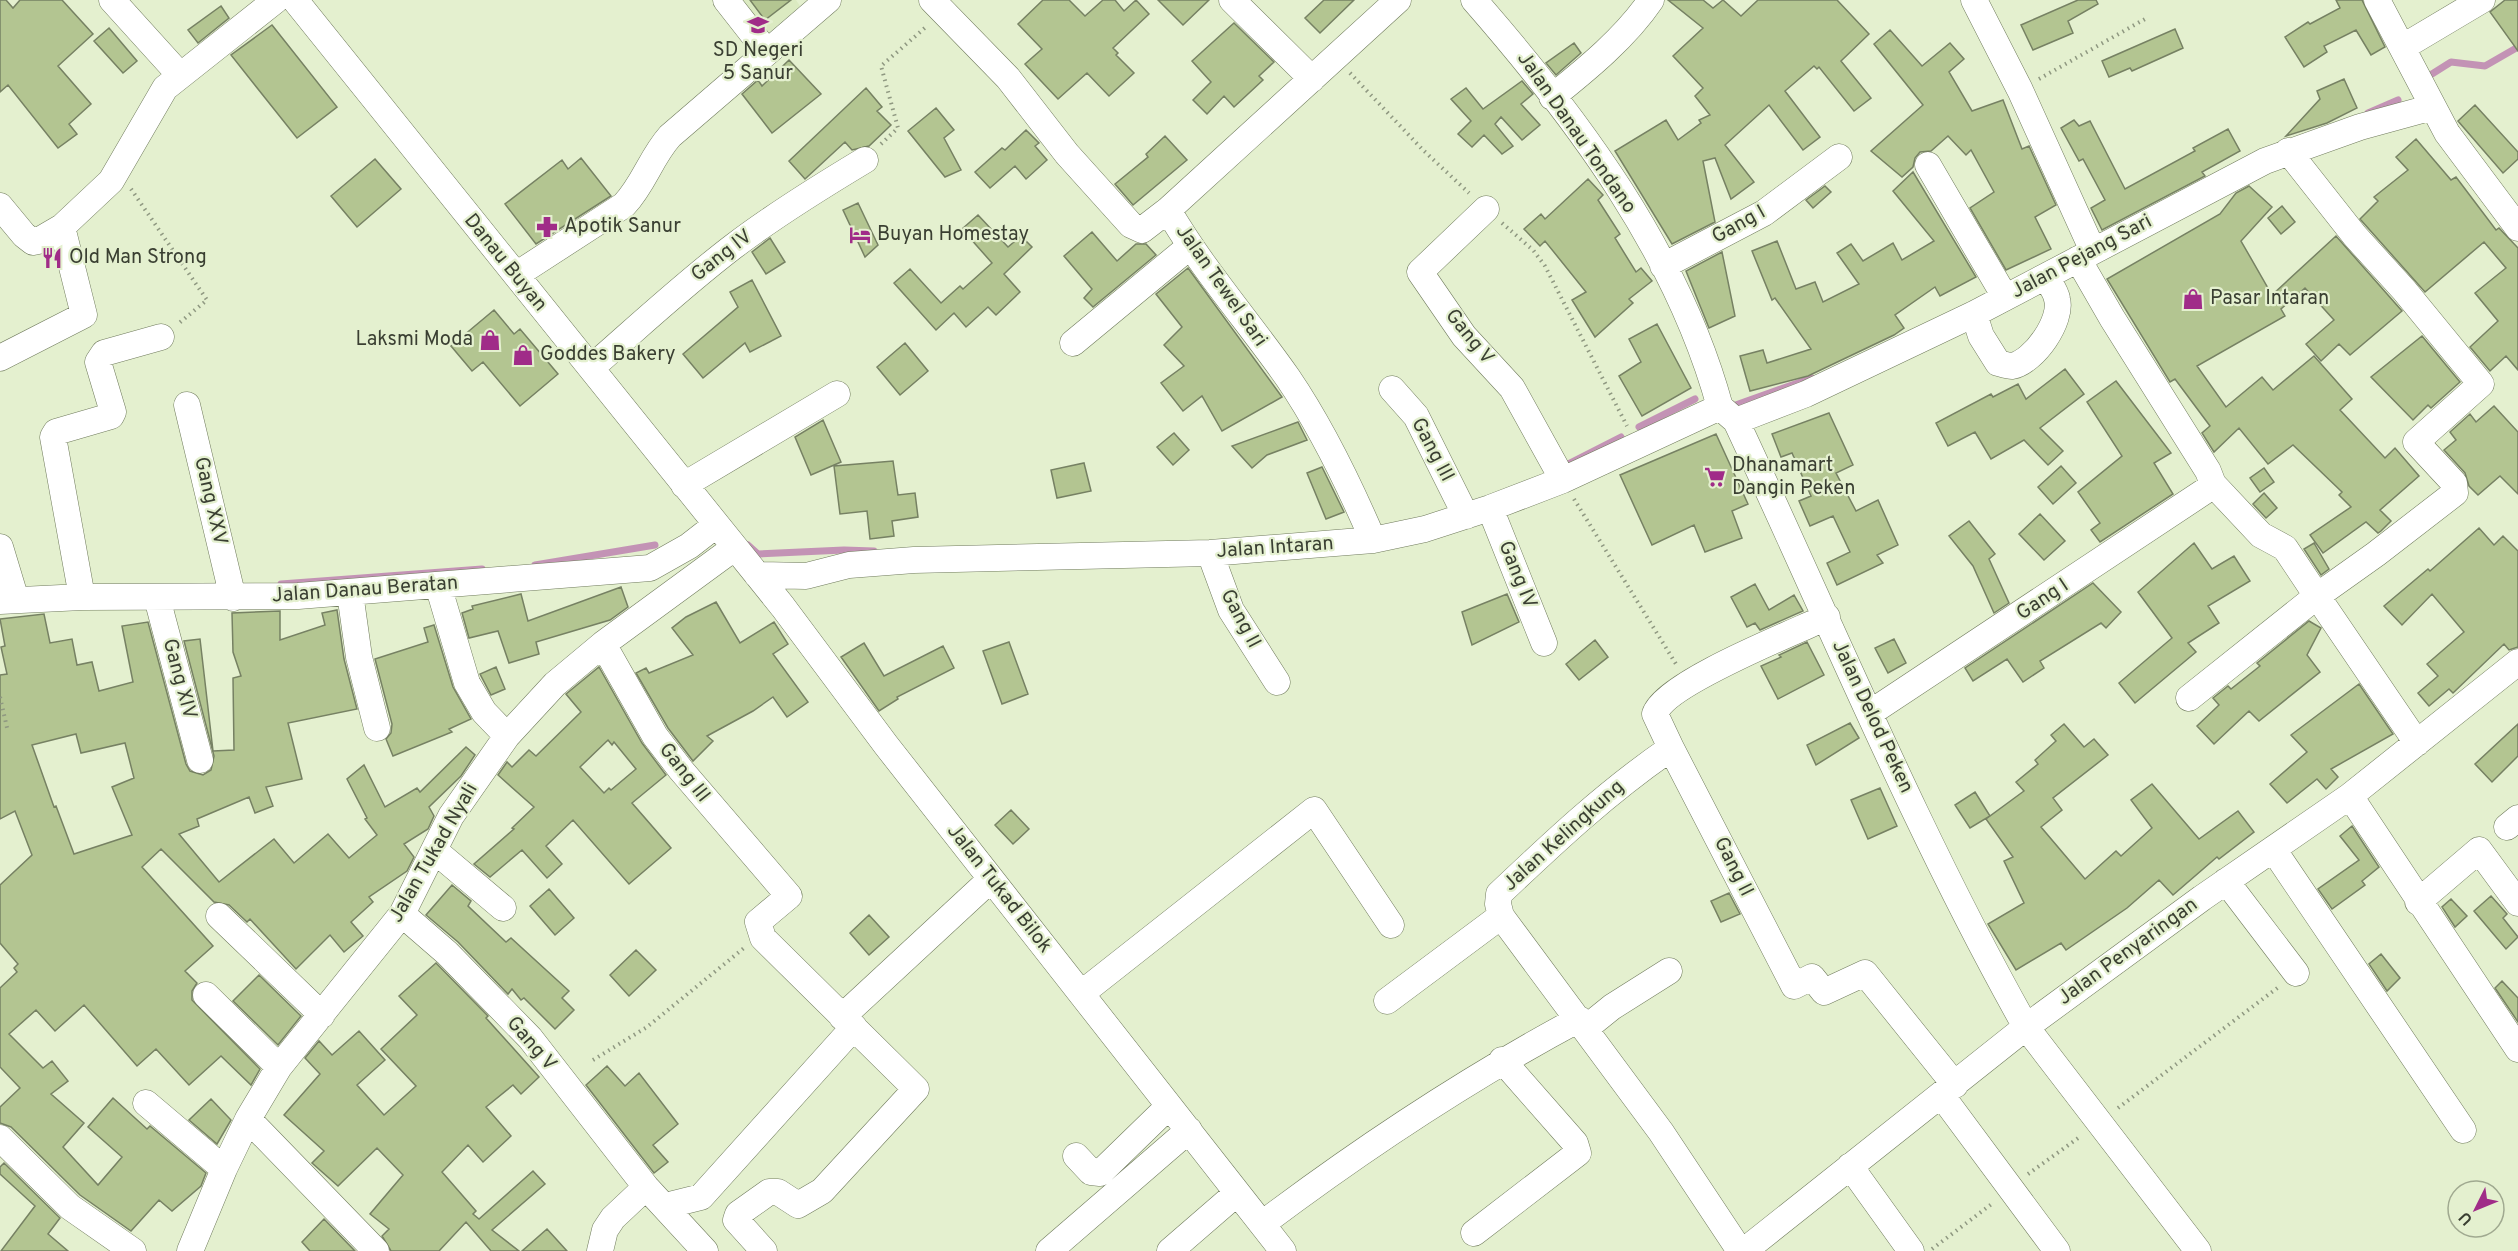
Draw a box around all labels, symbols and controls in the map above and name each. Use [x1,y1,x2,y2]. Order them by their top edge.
school or university icon: SD Negeri 5 Sanur [746,13,770,37]
place label: SD Negeri 5 Sanur [713,38,803,87]
street label: Jalan Danau Tondano [1510,47,1642,219]
street label: Gang I [1707,200,1771,250]
street label: Danau Buyan [458,209,552,317]
street label: Jalan Pejang Sari [2007,209,2157,305]
place label: Apotik Sanur [564,214,681,240]
pharmacy icon: Apotik Sanur [535,215,559,239]
street label: Jalan Tewel Sari [1169,220,1273,352]
place label: Buyan Homestay [877,222,1029,248]
hotel icon: Buyan Homestay [848,223,872,247]
street label: Gang IV [686,224,758,288]
place label: Old Man Strong [69,245,207,271]
restaurant icon: Old Man Strong [40,246,64,270]
place label: Pasar Intaran [2210,286,2329,312]
shop icon: Pasar Intaran [2181,287,2205,311]
street label: Gang V [1439,304,1499,370]
place label: Laksmi Moda [356,327,473,353]
shop icon: Laksmi Moda [478,328,502,352]
place label: Goddes Bakery [540,342,676,368]
shop icon: Goddes Bakery [511,343,535,367]
street label: Gang III [1404,413,1460,487]
place label: Dhanamart Dangin Peken [1732,453,1856,502]
street label: Gang XXV [187,454,233,548]
supermarket icon: Dhanamart Dangin Peken [1703,465,1727,489]
street label: Jalan Intaran [1215,531,1335,565]
street label: Gang IV [1492,537,1542,613]
street label: Jalan Danau Beratan [271,571,459,609]
street label: Gang I [2012,573,2074,627]
street label: Gang II [1214,585,1266,653]
street label: Gang XIV [156,636,202,722]
street label: Jalan Delod Peken [1825,636,1919,798]
street label: Gang III [653,738,715,808]
street label: Jalan Kelingkung [1498,775,1630,897]
street label: Jalan Tukad Nyali [384,779,484,927]
street label: Jalan Tukad Bilok [940,819,1058,959]
street label: Gang II [1707,833,1759,901]
street label: Jalan Penyaringan [2053,892,2203,1012]
street label: Gang V [500,1011,562,1077]
north arrow [2446,1179,2506,1239]
text: U [2455,1207,2478,1229]

